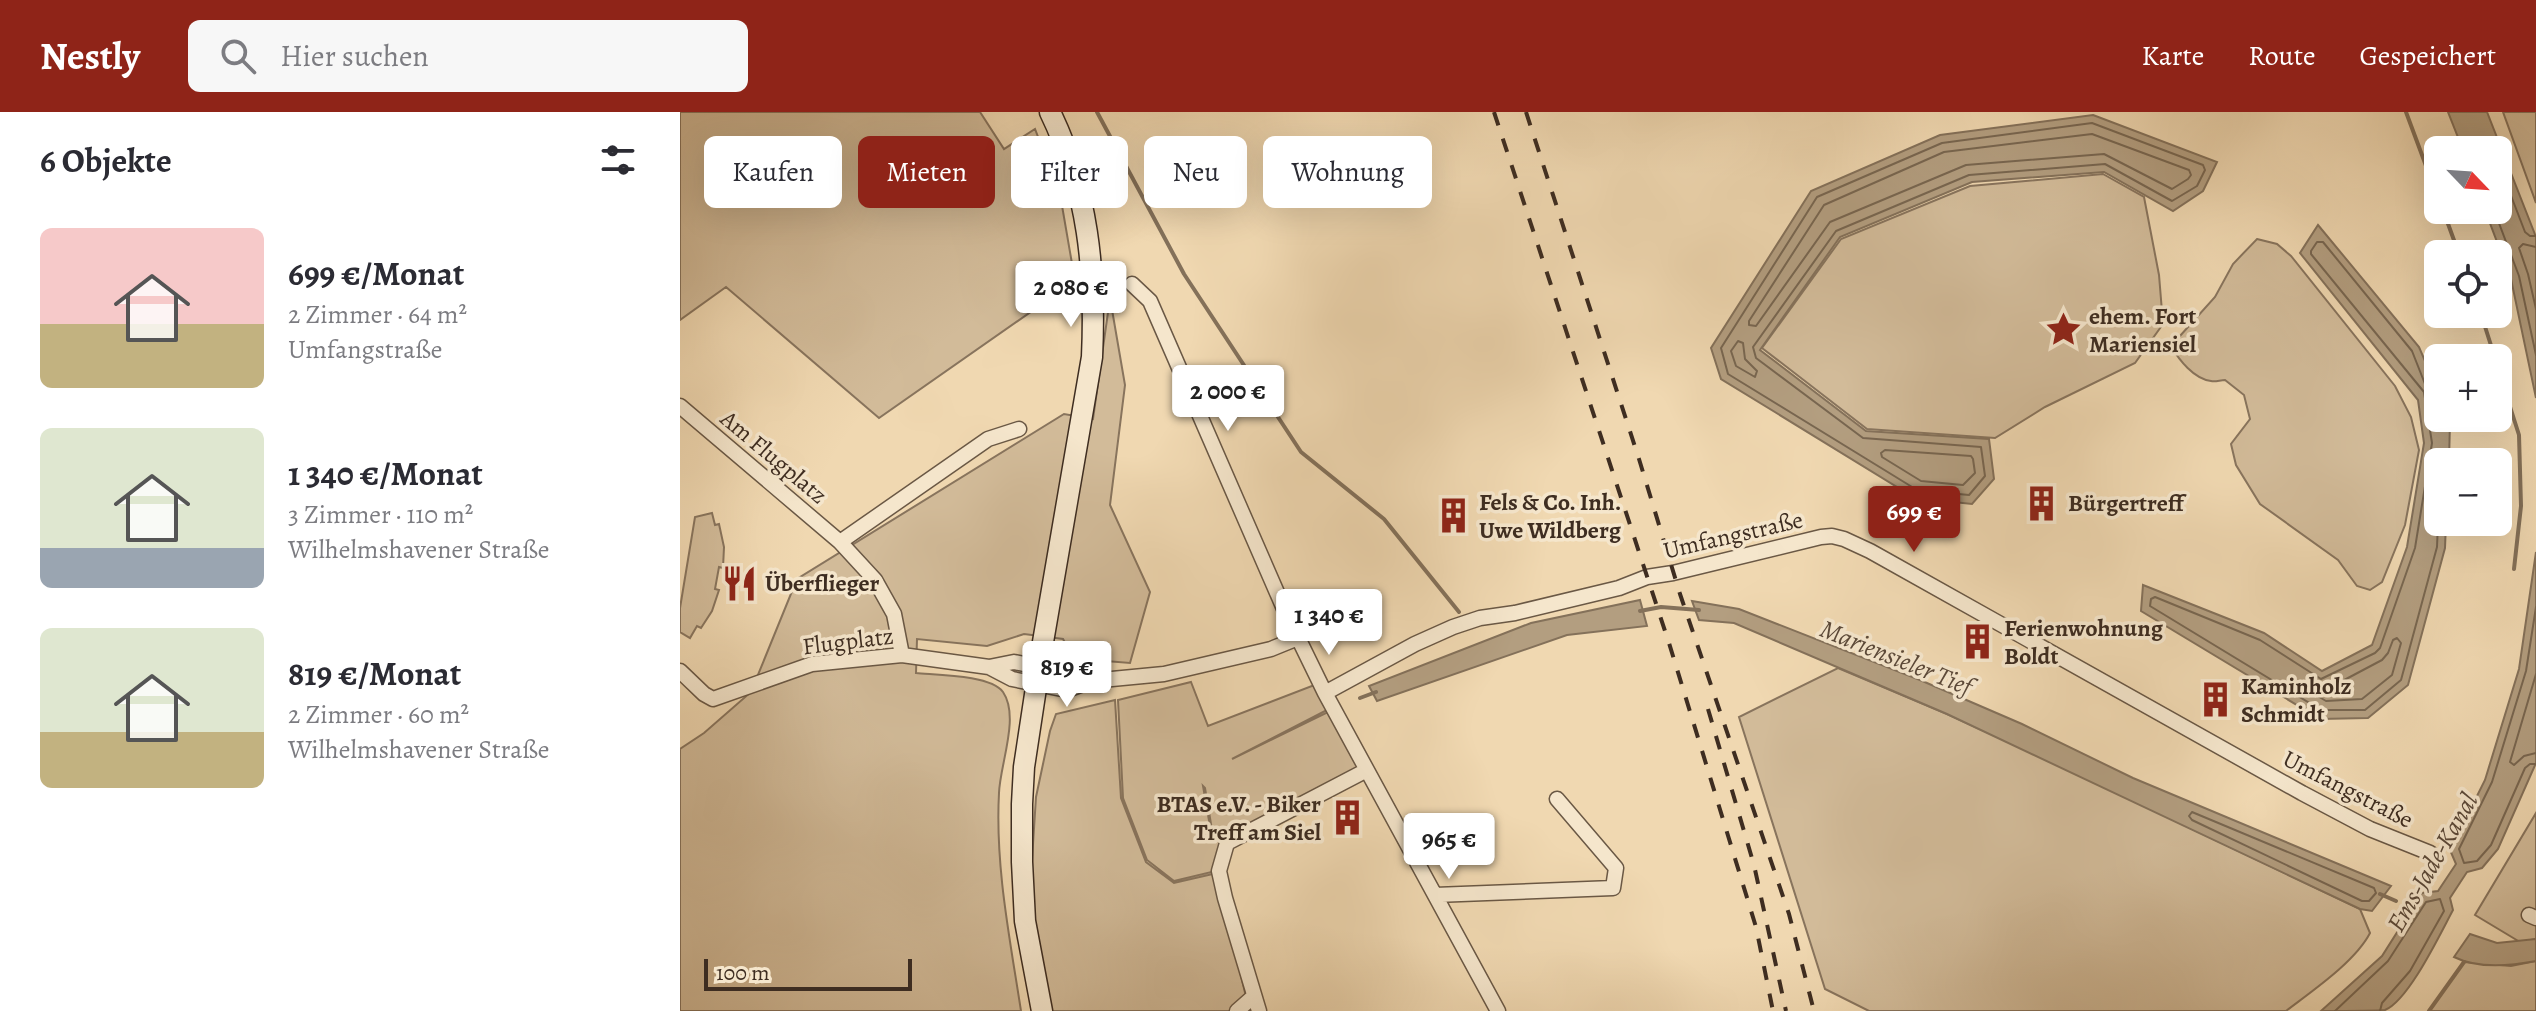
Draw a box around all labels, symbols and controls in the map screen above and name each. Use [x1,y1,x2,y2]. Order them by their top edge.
search box [188,20,748,92]
text: Nestly [40,30,140,82]
icon: search [216,34,260,78]
text: Hier suchen [280,36,429,76]
text: Karte [2141,37,2204,75]
text: Route [2248,37,2316,75]
text: Gespeichert [2360,37,2496,75]
chip: Kaufen [704,136,842,208]
chip: Mieten [858,136,995,208]
chip: Filter [1011,136,1128,208]
chip: Neu [1144,136,1247,208]
chip: Wohnung [1263,136,1432,208]
north arrow [2424,136,2512,224]
map controls [2424,136,2512,536]
text: 6 Objekte [40,137,172,184]
icon: filters [596,138,640,182]
button: locate [2424,240,2512,328]
text: 699 €/Monat [288,250,464,297]
icon: home [104,260,200,356]
pin: 2 080 € [997,261,1145,329]
text: 2 080 € [1033,269,1109,304]
text: 2 Zimmer · 64 m² [288,297,467,332]
place label: ehem. Fort Mariensiel [2089,300,2197,360]
place icon: ehem. Fort Mariensiel [2044,311,2082,349]
text: Umfangstraße [288,332,442,367]
button: + [2424,344,2512,432]
pin: 2 000 € [1154,365,1302,433]
text: 2 000 € [1190,373,1266,408]
street label: Am Flugplatz [713,402,834,511]
button: − [2424,448,2512,536]
text: 1 340 €/Monat [288,450,483,497]
icon: home [104,460,200,556]
building icon: Bürgertreff [2023,484,2061,522]
place label: Fels & Co. Inh. Uwe Wildberg [1479,486,1622,546]
pin: 699 € [1858,486,1970,554]
place label: Bürgertreff [2068,487,2188,519]
text: 699 € [1886,494,1942,529]
text: 3 Zimmer · 110 m² [288,497,473,532]
building icon: Fels & Co. Inh. Uwe Wildberg [1434,497,1472,535]
street label: Umfangstraße [1660,503,1806,567]
text: Wilhelmshavener Straße [288,532,549,567]
restaurant icon: Überflieger [720,564,758,602]
place label: Überflieger [765,567,880,599]
pin: 1 340 € [1255,589,1403,657]
text: 1 340 € [1294,597,1364,632]
water label: Mariensieler Tief [1815,611,1982,706]
place label: Ferienwohnung Boldt [2004,612,2164,672]
street label: Flugplatz [800,620,896,662]
building icon: Ferienwohnung Boldt [1959,623,1997,661]
pin: 819 € [1011,641,1123,709]
text: 819 € [1040,649,1094,684]
text: 819 €/Monat [288,650,461,697]
icon: home [104,660,200,756]
place label: Kaminholz Schmidt [2241,670,2351,730]
building icon: Kaminholz Schmidt [2196,681,2234,719]
text: 2 Zimmer · 60 m² [288,697,469,732]
text: Wilhelmshavener Straße [288,732,549,767]
street label: Umfangstraße [2277,742,2419,836]
water label: Ems-Jade-Kanal [2378,786,2487,938]
place label: BTAS e.V. - Biker Treff am Siel [1157,788,1322,848]
building icon: BTAS e.V. - Biker Treff am Siel [1328,799,1366,837]
pin: 965 € [1393,813,1505,881]
text: 965 € [1422,821,1476,856]
scale bar [704,955,912,991]
text: 100 m [716,958,770,988]

